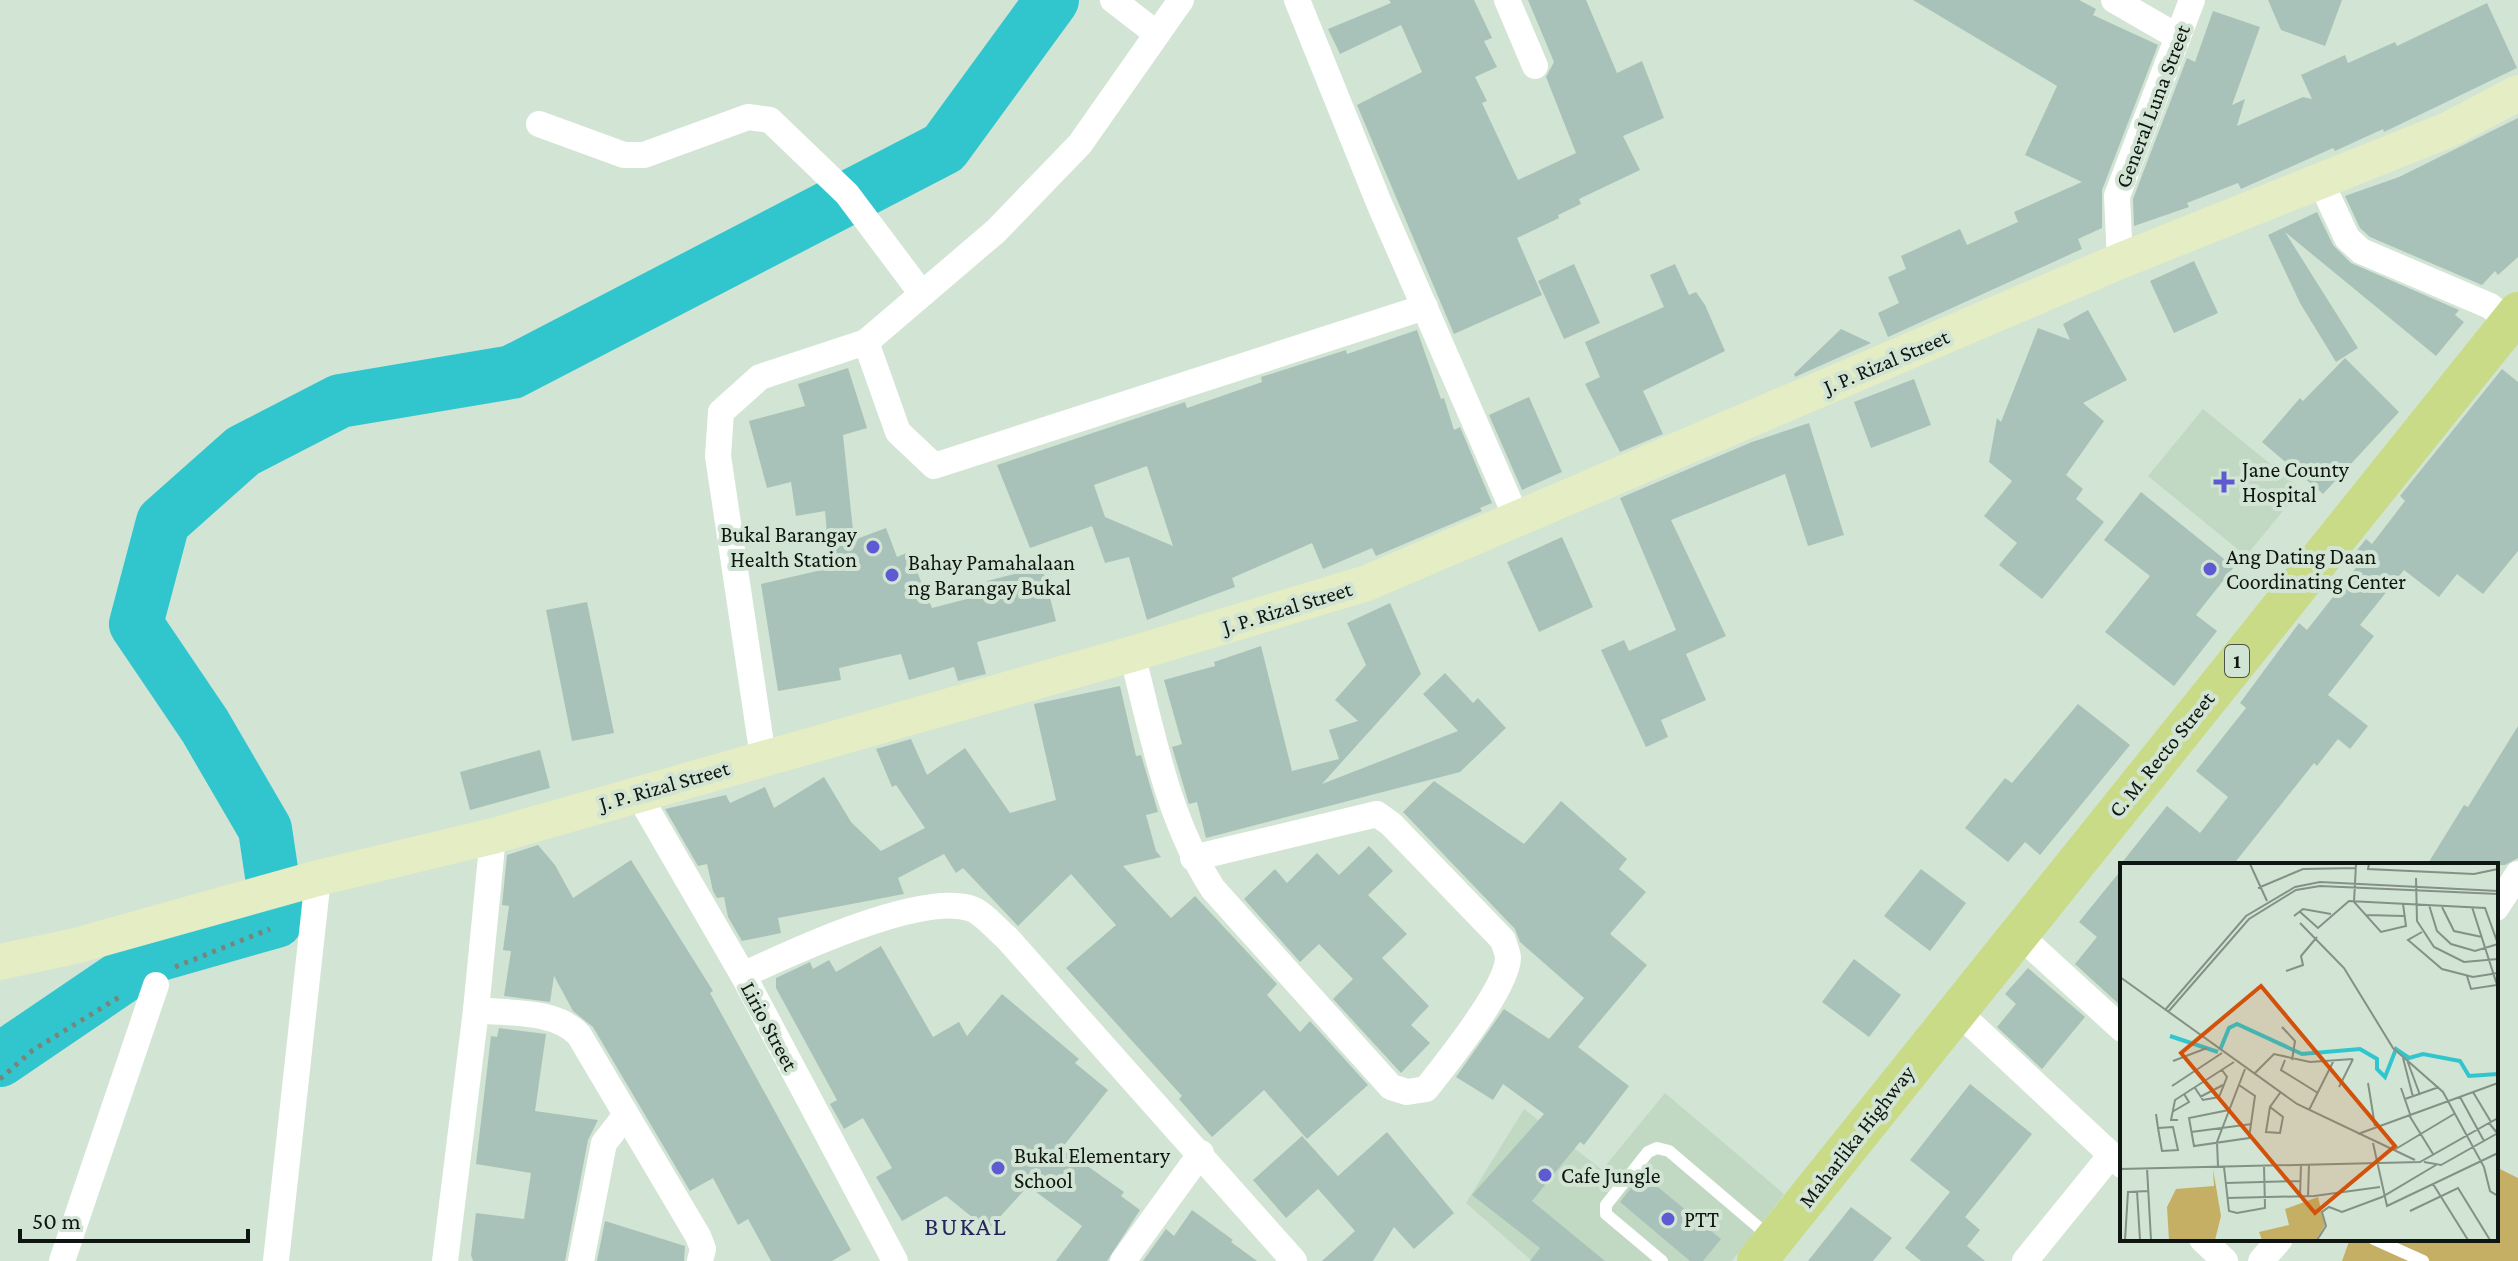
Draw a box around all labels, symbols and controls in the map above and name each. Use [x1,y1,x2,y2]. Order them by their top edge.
street label: General Luna Street [2110,20,2195,191]
street label: J. P. Rizal Street [1818,323,1953,400]
place label: Jane County Hospital [2240,457,2350,507]
marker: Jane County Hospital [2213,471,2235,493]
place label: Bukal Barangay Health Station [720,522,858,572]
marker: Bukal Barangay Health Station [864,538,882,556]
place label: Ang Dating Daan Coordinating Center [2226,544,2406,594]
place label: Bahay Pamahalaan ng Barangay Bukal [908,550,1075,600]
marker: Ang Dating Daan Coordinating Center [2201,560,2219,578]
marker: Bahay Pamahalaan ng Barangay Bukal [883,566,901,584]
street label: J. P. Rizal Street [1217,576,1356,640]
road number: 1 [2225,645,2249,677]
street label: C. M. Recto Street [2103,686,2220,822]
street label: J. P. Rizal Street [594,755,733,817]
inset map [2120,863,2498,1241]
street label: Lirio Street [736,978,804,1076]
street label: Maharlika Highway [1793,1060,1920,1212]
place label: Bukal Elementary School [1014,1143,1171,1193]
marker: Bukal Elementary School [989,1159,1007,1177]
place label: Cafe Jungle [1561,1163,1660,1188]
marker: Cafe Jungle [1536,1166,1554,1184]
scale bar [20,1193,248,1243]
text: 50 m [32,1207,81,1234]
place label: PTT [1684,1207,1719,1232]
marker: PTT [1659,1210,1677,1228]
district label: BUKAL [924,1212,1008,1241]

